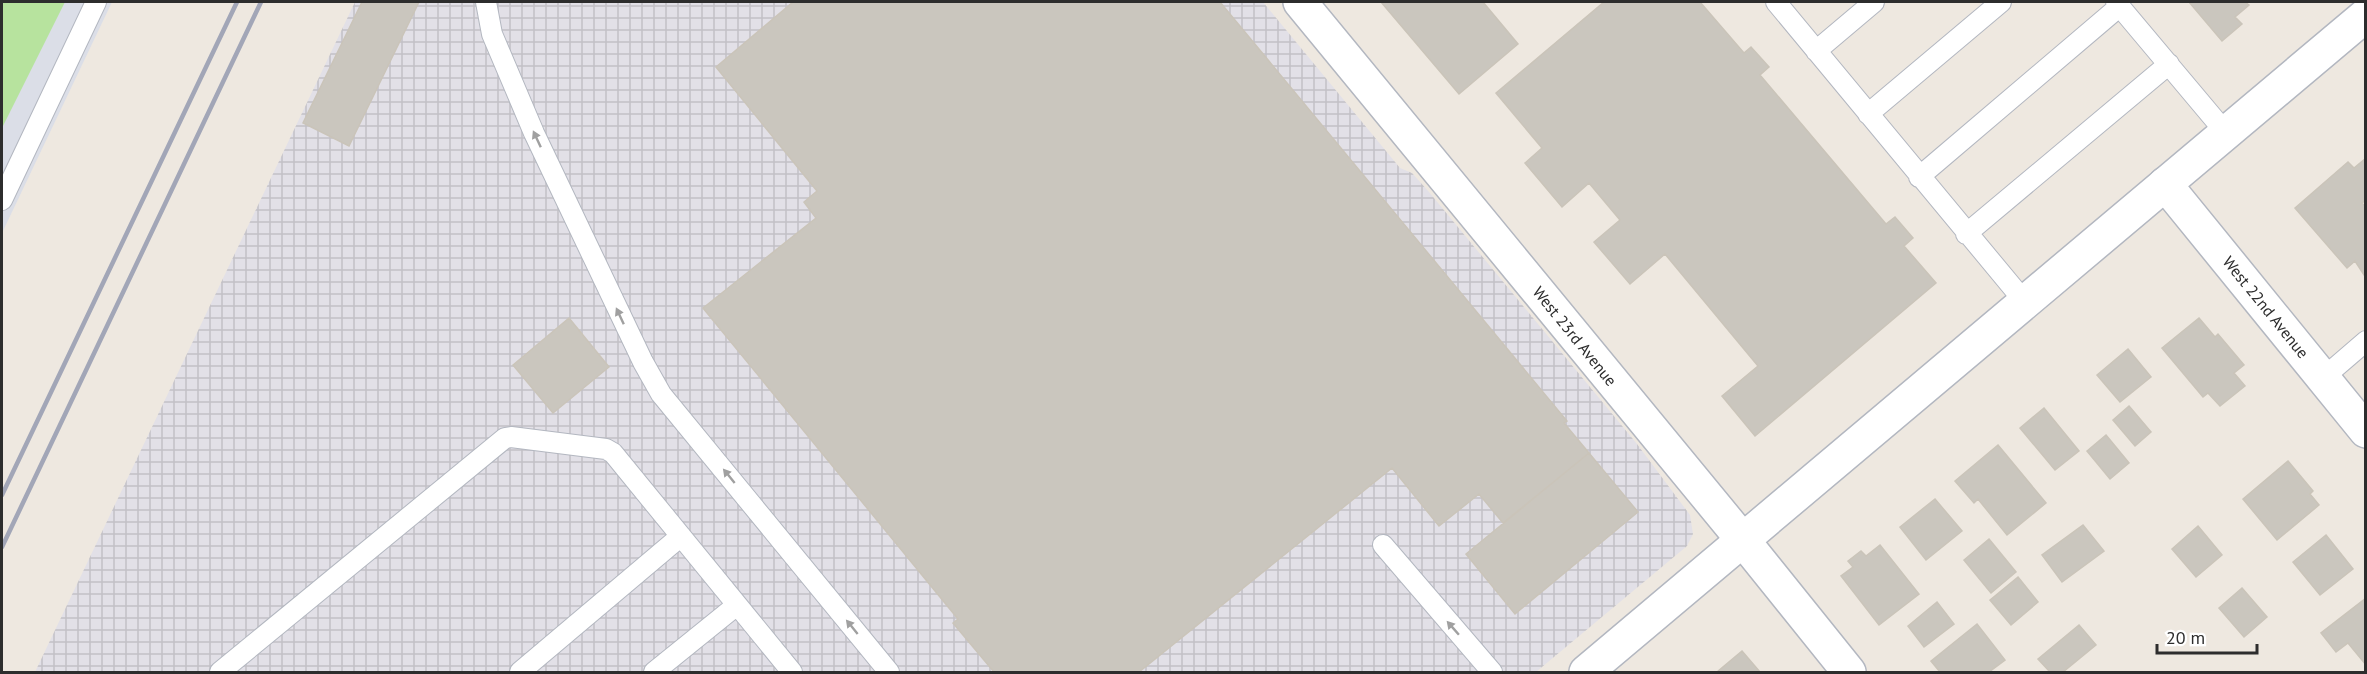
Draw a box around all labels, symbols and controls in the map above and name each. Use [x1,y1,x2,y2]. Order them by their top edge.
one-way arrow [532,131,541,148]
street label: West 22nd Avenue [2219,252,2313,362]
street label: West 23rd Avenue [1529,282,1621,390]
one-way arrow [616,307,625,324]
one-way arrow [723,469,735,484]
scale bar [2157,617,2258,655]
one-way arrow [846,619,859,635]
one-way arrow [1447,620,1460,636]
text: 20 m [2166,626,2205,649]

